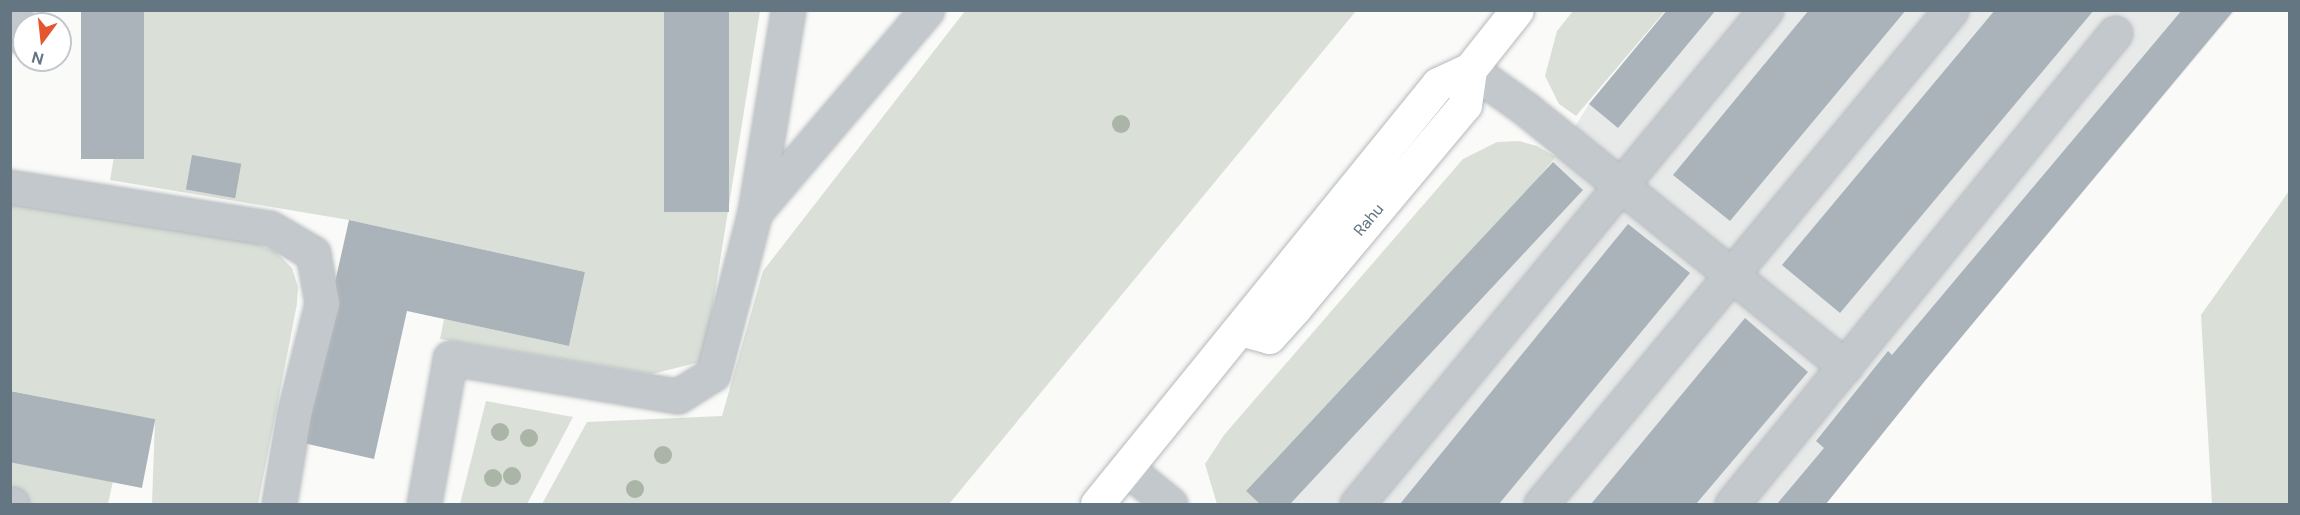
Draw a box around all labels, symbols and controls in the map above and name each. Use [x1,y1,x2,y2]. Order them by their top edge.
north arrow [12,12,72,72]
text: N [29,46,46,70]
street label: Rahu [1350,200,1388,240]

